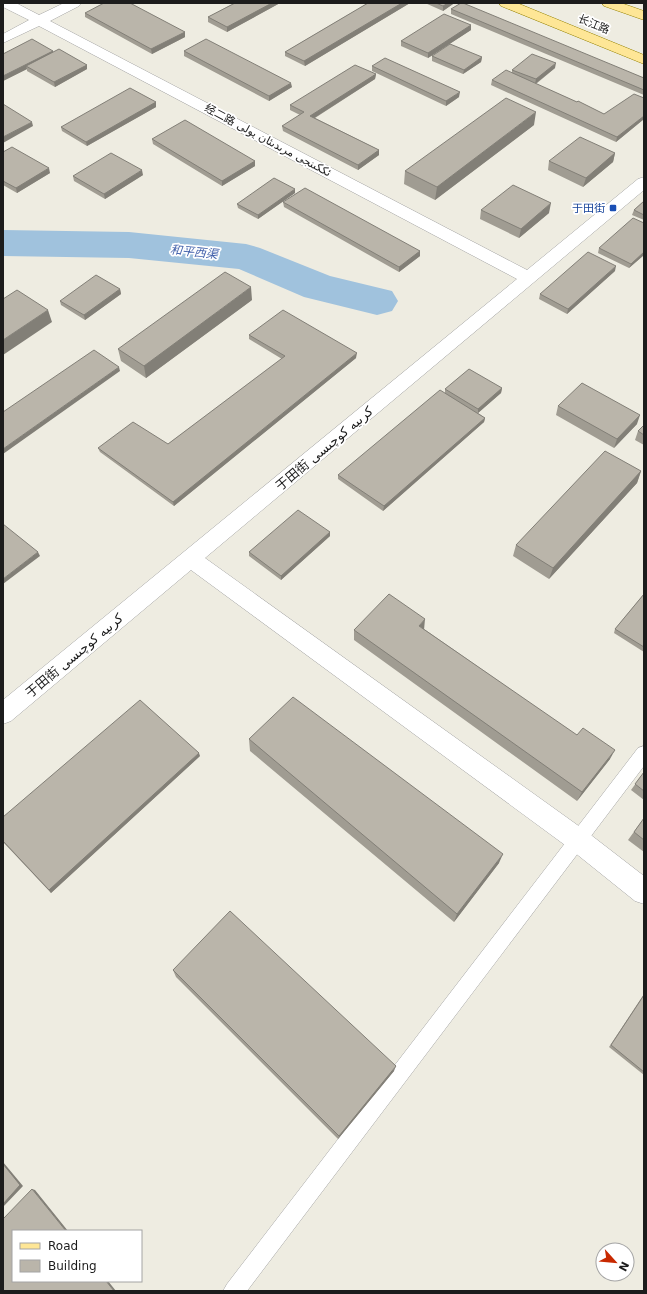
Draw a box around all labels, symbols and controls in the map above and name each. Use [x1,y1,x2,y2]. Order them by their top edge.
street label: 长江路 [576,12,612,37]
street label: 经二路 ئككىنجى مرىدىئان يولى [202,101,333,179]
place label: 于田街 [572,202,605,215]
marker: 于田街 [608,203,618,213]
water label: 和平西渠 [169,243,221,262]
street label: 于田街 كرىيە كوچىسى [273,403,377,494]
street label: 于田街 كرىيە كوچىسى [23,610,127,701]
legend [12,1230,142,1282]
text: Road [48,1239,78,1253]
north arrow [595,1242,635,1282]
text: Building [48,1259,97,1273]
text: N [616,1259,631,1273]

